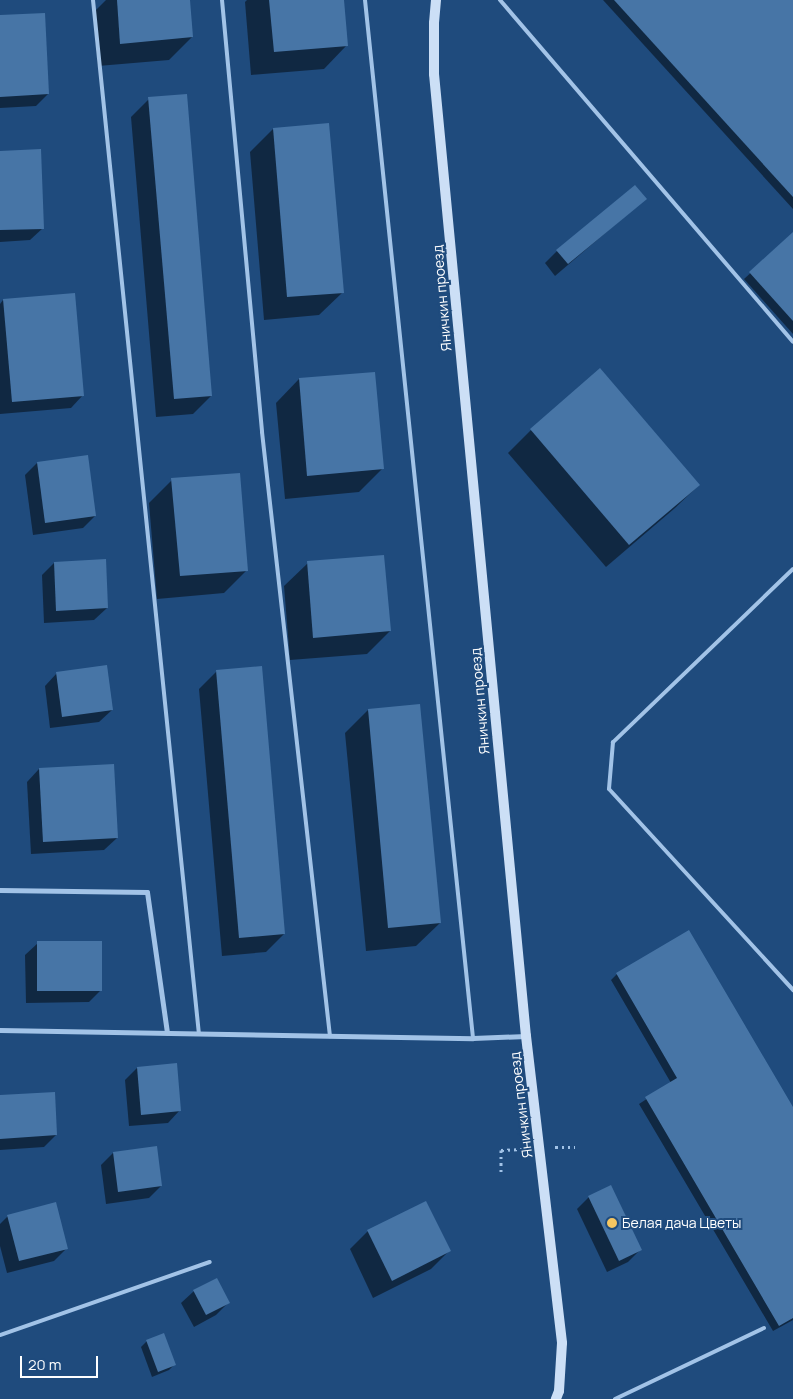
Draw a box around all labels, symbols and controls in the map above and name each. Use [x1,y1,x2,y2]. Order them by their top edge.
street label: Яничкин проезд [429,244,455,352]
street label: Яничкин проезд [467,647,493,755]
street label: Яничкин проезд [506,1051,536,1159]
place label: Белая дача Цветы [622,1215,741,1231]
marker: Белая дача Цветы [606,1217,618,1229]
scale bar [22,1346,100,1378]
text: 20 m [28,1354,61,1375]

